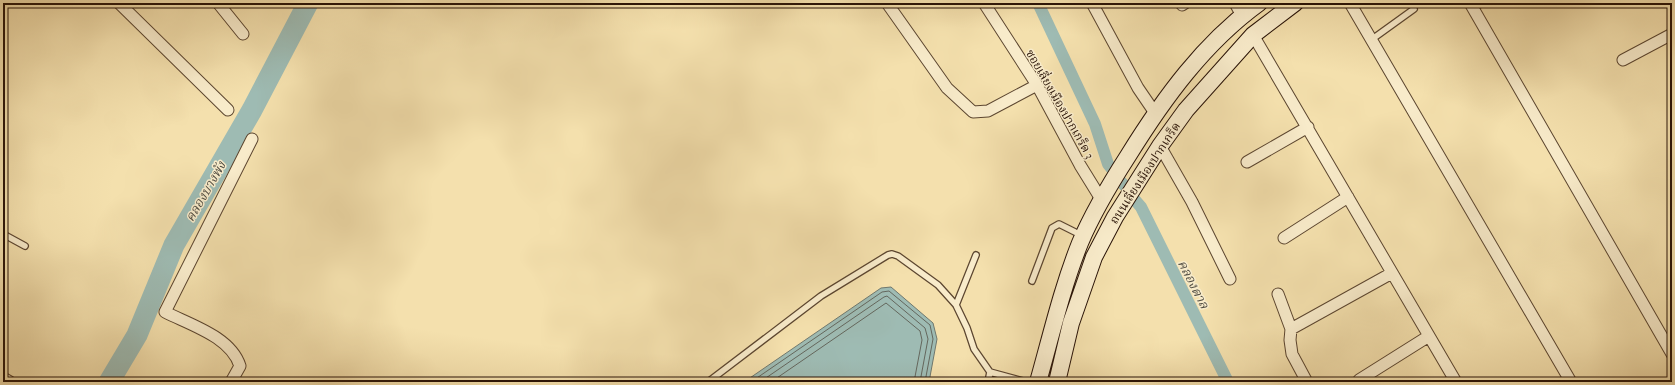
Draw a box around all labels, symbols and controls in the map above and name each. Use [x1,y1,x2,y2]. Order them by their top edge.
street label: ซอยเลี่ยงเมืองปากเกร็ด 3 [1022,46,1099,162]
street label: ถนนเลี่ยงเมืองปากเกร็ด [1105,118,1184,227]
water label: คลองบางพัง [182,158,230,225]
water label: คลองตาล [1174,257,1213,313]

